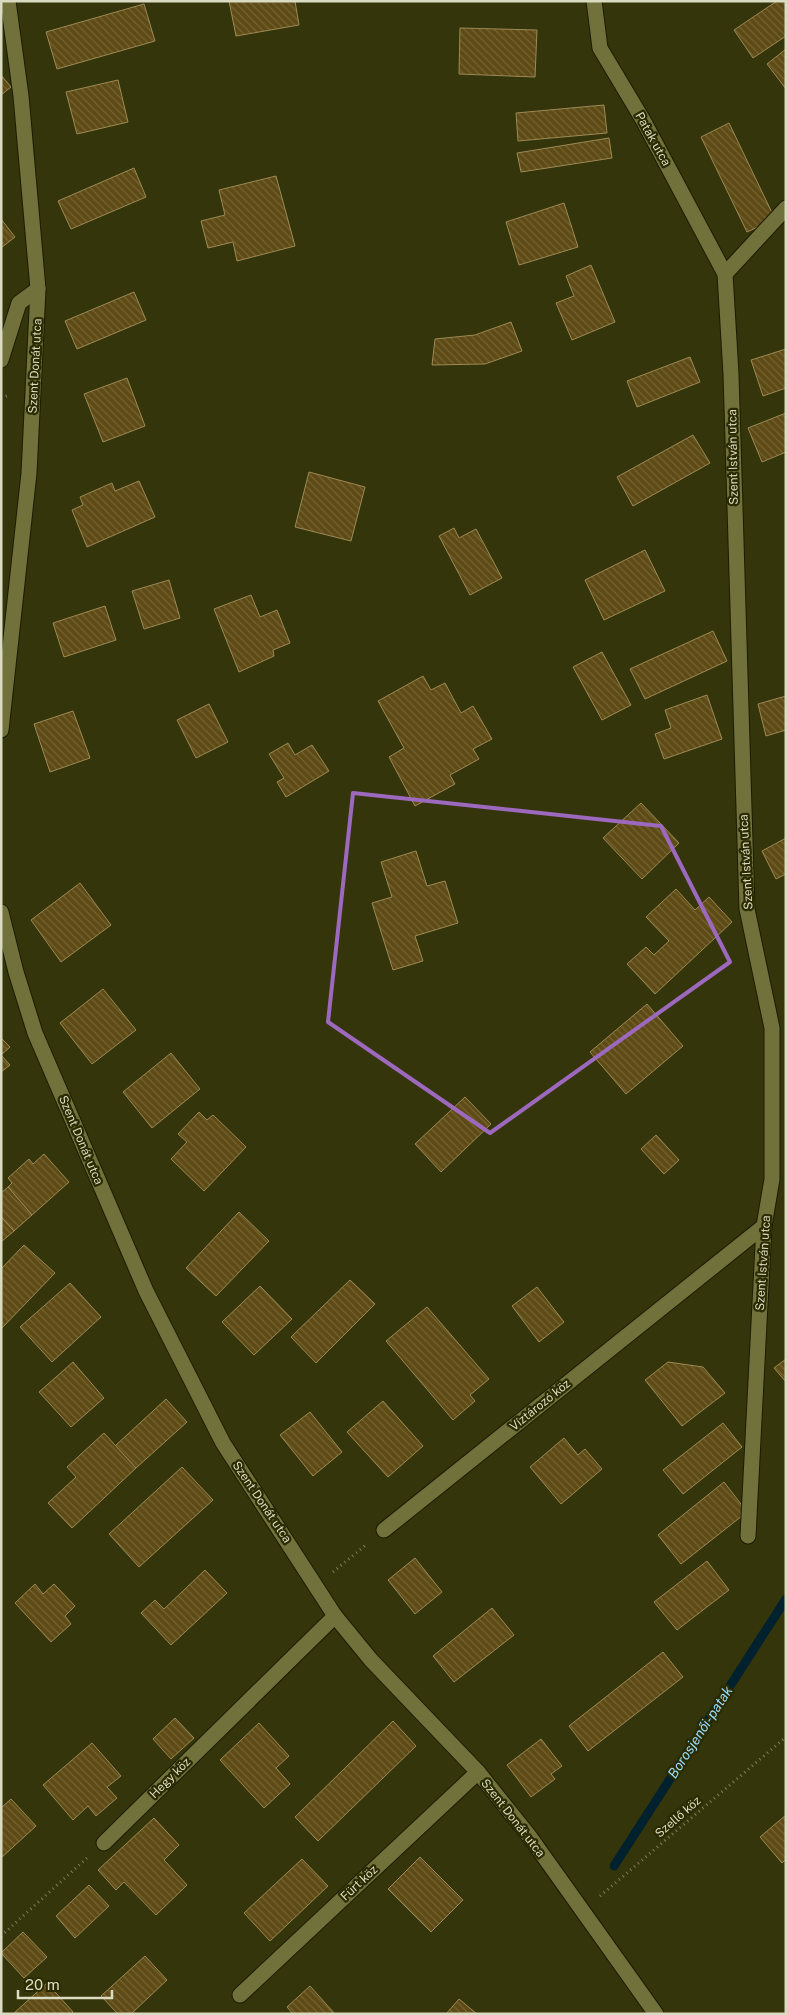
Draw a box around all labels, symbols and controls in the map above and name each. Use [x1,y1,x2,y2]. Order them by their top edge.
street label: Patak utca [632,110,674,168]
street label: Szent Donát utca [26,318,44,414]
street label: Szent István utca [725,409,741,505]
street label: Szent István utca [737,814,755,910]
street label: Szent Donát utca [56,1093,106,1187]
street label: Szent István utca [753,1215,773,1311]
street label: Víztározó köz [507,1376,573,1434]
street label: Szent Donát utca [230,1459,294,1545]
water label: Borosjenői-patak [664,1683,736,1781]
street label: Hegy köz [147,1755,193,1801]
street label: Szent Donát utca [478,1776,548,1860]
street label: Szellő köz [652,1793,704,1841]
street label: Fürt köz [338,1862,380,1903]
scale bar [18,1968,111,2000]
text: 20 m [25,1976,60,1993]

